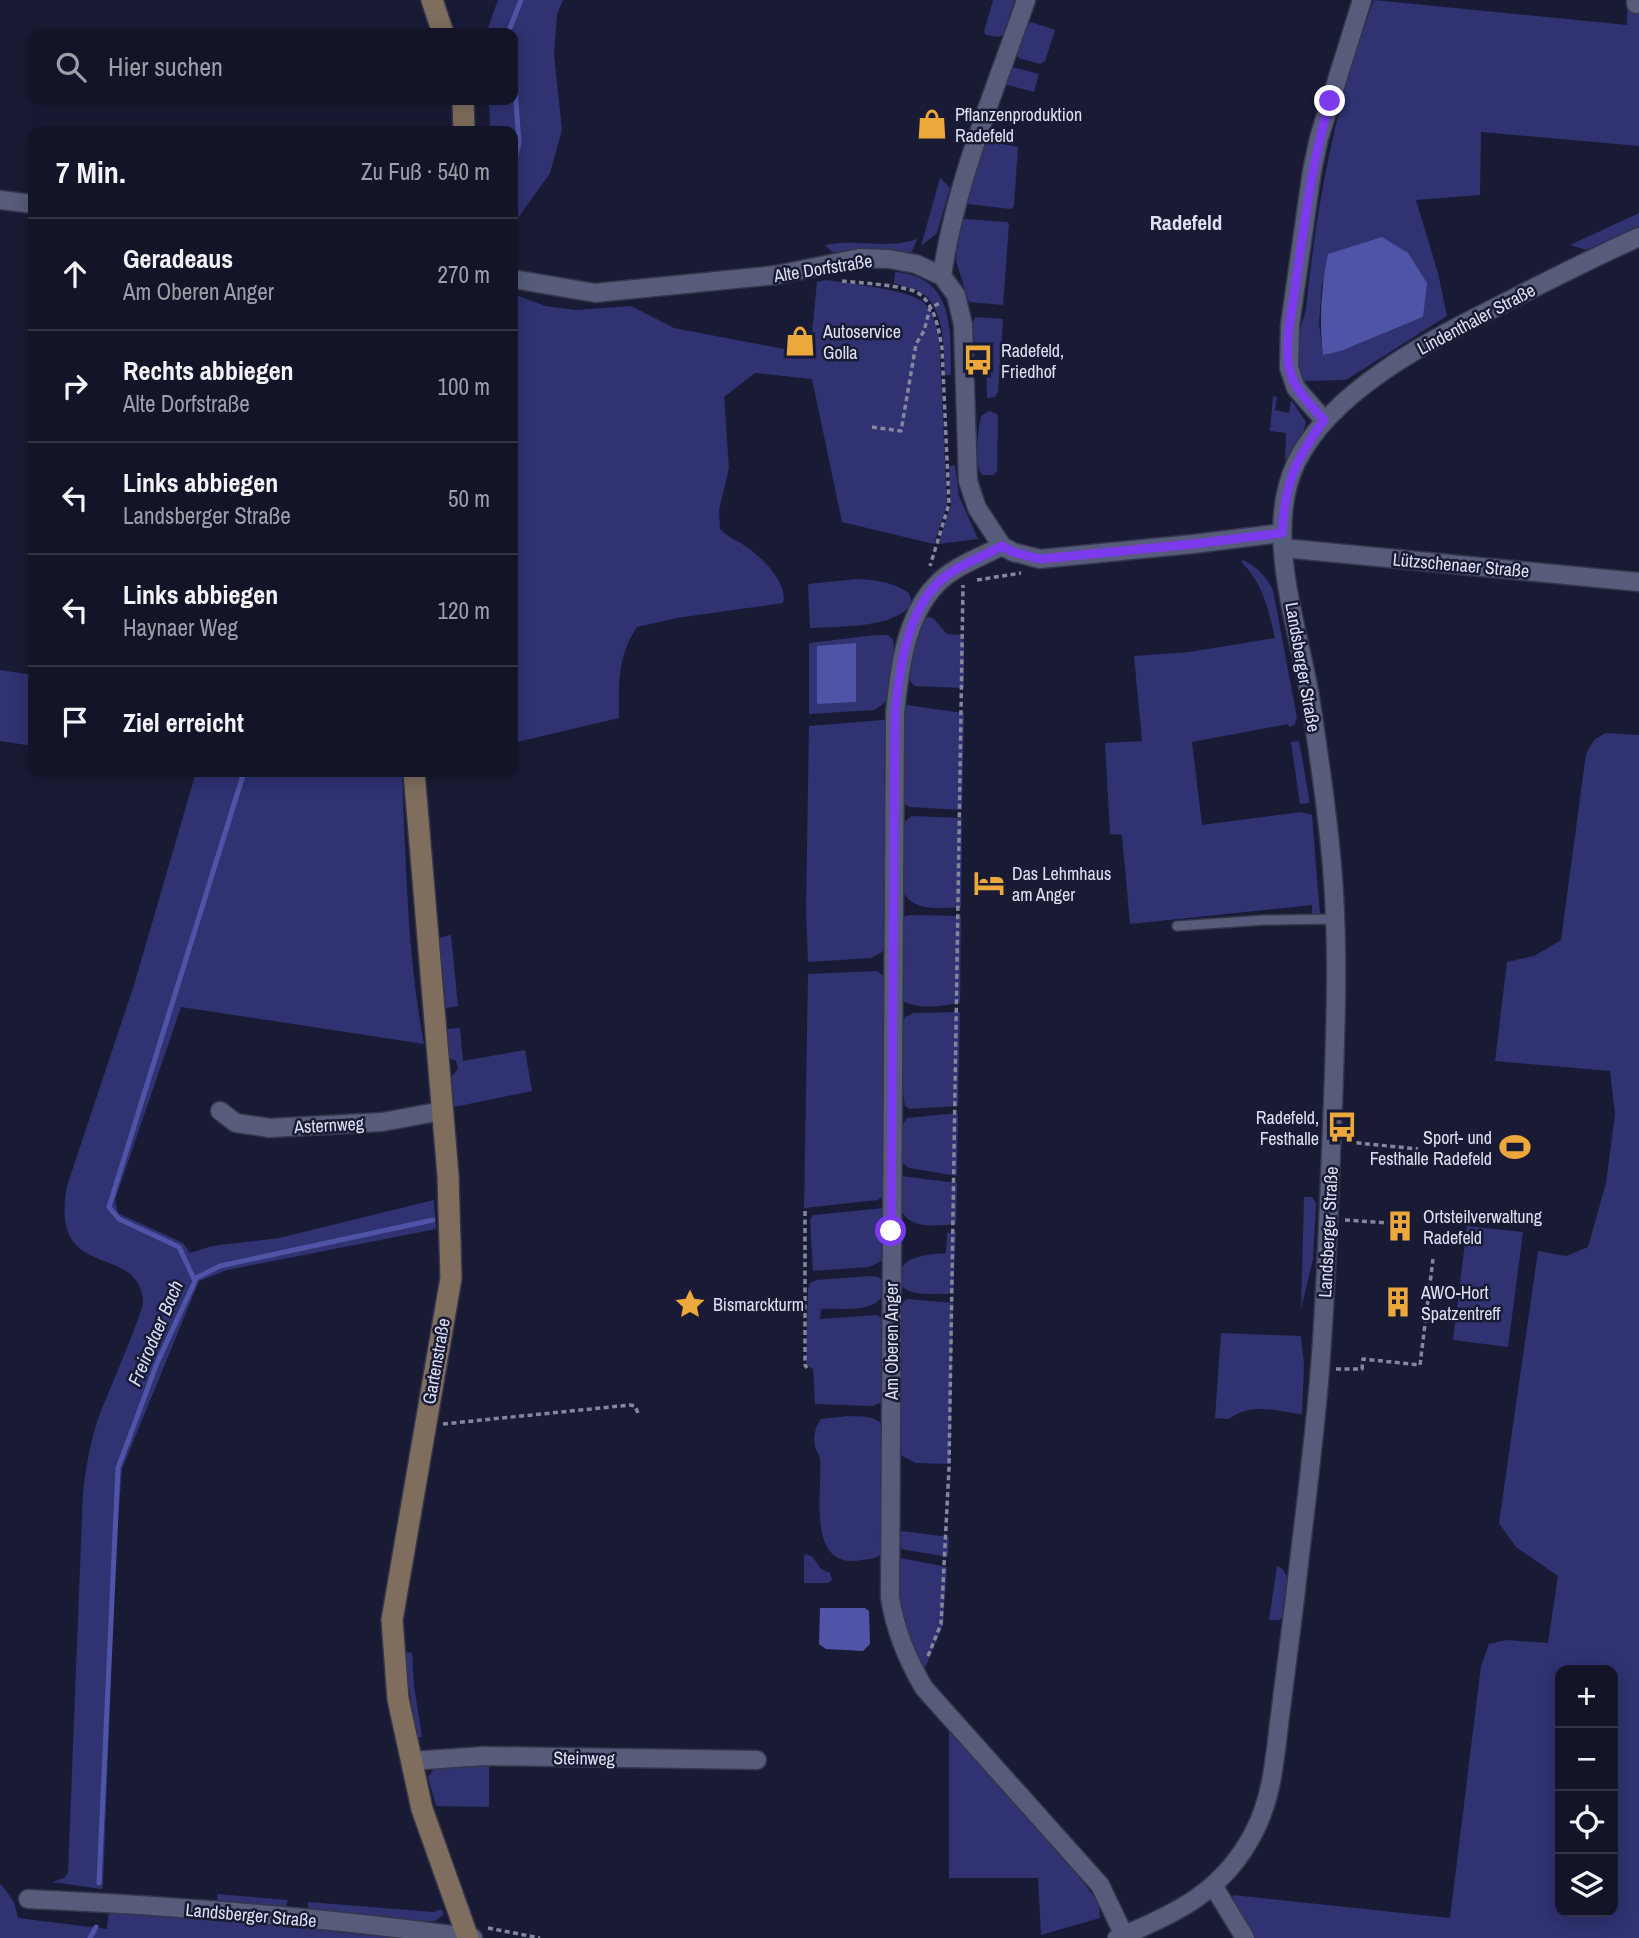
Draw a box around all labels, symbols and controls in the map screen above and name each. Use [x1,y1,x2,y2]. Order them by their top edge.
search box [28,28,518,105]
icon: search [52,48,90,86]
text: Hier suchen [108,49,223,84]
route end [1314,85,1345,116]
place label: Pflanzenproduktion Radefeld [955,102,1082,148]
shop icon: Pflanzenproduktion Radefeld [915,107,949,141]
text: 7 Min. [56,152,126,192]
text: Zu Fuß · 540 m [361,156,490,187]
district label: Radefeld [1150,208,1222,237]
text: Geradeaus [123,241,233,276]
street label: Alte Dorfstraße [771,248,874,288]
icon: ahead [56,255,94,293]
text: 270 m [438,259,490,290]
text: Am Oberen Anger [123,276,274,307]
street label: Lindenthaler Straße [1413,277,1539,361]
place label: Autoservice Golla [822,319,901,365]
shop icon: Autoservice Golla [783,324,817,358]
place label: Radefeld, Friedhof [1001,338,1064,384]
bus stop icon: Radefeld, Friedhof [961,343,995,377]
text: Rechts abbiegen [123,353,294,388]
icon: right [56,367,94,405]
text: 100 m [438,371,490,402]
text: Alte Dorfstraße [123,388,250,419]
text: Links abbiegen [123,465,278,500]
icon: left [56,479,94,517]
text: 50 m [448,483,490,514]
text: Landsberger Straße [123,500,291,531]
street label: Lützschenaer Straße [1392,547,1530,583]
text: Links abbiegen [123,577,278,612]
icon: left [56,591,94,629]
text: 120 m [438,595,490,626]
street label: Landsberger Straße [1279,600,1327,734]
text: Haynaer Weg [123,612,238,643]
icon: arrive [56,703,94,741]
text: Ziel erreicht [123,705,244,740]
place label: Das Lehmhaus am Anger [1012,861,1111,907]
hotel icon: Das Lehmhaus am Anger [972,866,1006,900]
place label: Radefeld, Festhalle [1256,1105,1319,1151]
bus stop icon: Radefeld, Festhalle [1325,1110,1359,1144]
street label: Asternweg [293,1111,365,1139]
place label: Sport- und Festhalle Radefeld [1370,1125,1492,1171]
sports icon: Sport- und Festhalle Radefeld [1498,1130,1532,1164]
street label: Landsberger Straße [1312,1166,1344,1298]
place label: Ortsteilverwaltung Radefeld [1423,1204,1543,1250]
building icon: Ortsteilverwaltung Radefeld [1383,1209,1417,1243]
route start [875,1215,906,1246]
water label: Freirodaer Bach [121,1276,189,1390]
place label: AWO-Hort Spatzentreff [1420,1280,1500,1326]
street label: Am Oberen Anger [879,1282,904,1401]
building icon: AWO-Hort Spatzentreff [1381,1285,1415,1319]
place icon: Bismarckturm [673,1287,707,1321]
place label: Bismarckturm [713,1292,804,1317]
street label: Gartenstraße [416,1316,456,1406]
map controls [1555,1665,1618,1917]
button: + [1555,1665,1618,1728]
button: − [1555,1728,1618,1791]
street label: Steinweg [553,1745,616,1771]
button: locate [1555,1791,1618,1854]
button: layers [1555,1854,1618,1917]
street label: Landsberger Straße [185,1897,317,1933]

